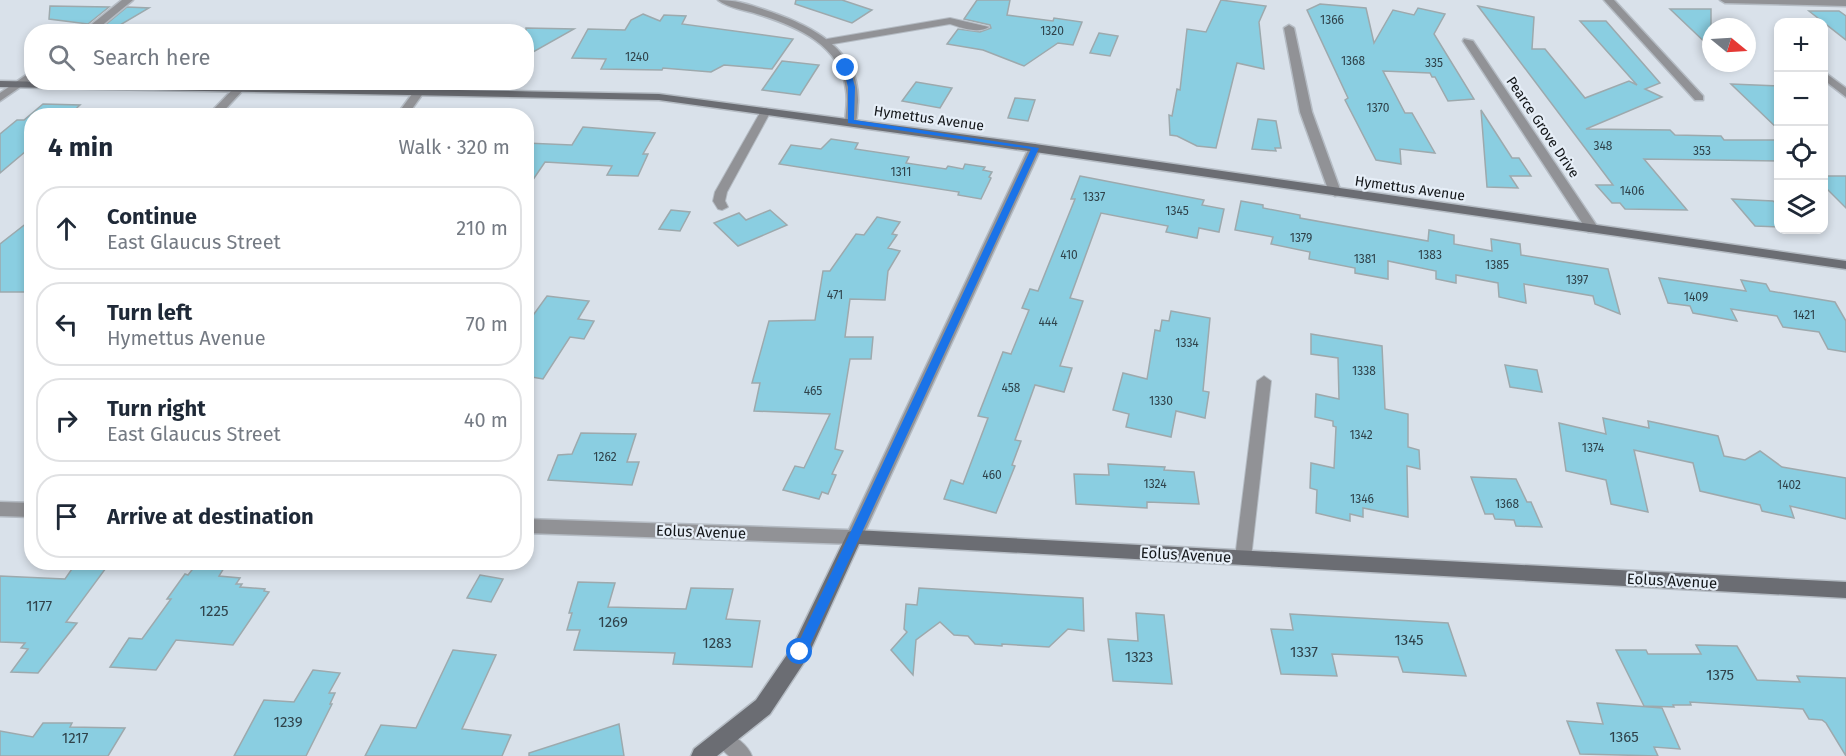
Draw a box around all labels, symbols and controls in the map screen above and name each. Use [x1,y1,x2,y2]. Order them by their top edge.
house number: 1366 [1320,13,1344,27]
north arrow [1702,18,1756,72]
map controls [1774,18,1828,234]
button: + [1774,18,1828,72]
search box [24,24,534,90]
house number: 1320 [1040,24,1064,38]
icon: search [45,41,78,74]
text: Search here [93,44,211,71]
house number: 1240 [625,50,649,64]
route end [832,54,858,80]
house number: 1368 [1341,54,1365,68]
house number: 335 [1425,56,1443,70]
button: − [1774,72,1828,126]
street label: Pearce Grove Drive [1502,73,1583,181]
house number: 1370 [1366,101,1390,115]
street label: Hymettus Avenue [873,102,985,135]
button: locate [1774,126,1828,180]
text: 4 min [48,132,113,163]
text: Walk · 320 m [399,135,510,159]
house number: 348 [1594,139,1613,153]
house number: 353 [1693,144,1711,158]
house number: 1311 [890,165,912,179]
street label: Hymettus Avenue [1354,172,1466,205]
button: layers [1774,180,1828,234]
house number: 1406 [1620,184,1644,198]
house number: 1337 [1083,190,1105,204]
text: Continue [107,203,197,230]
house number: 1345 [1165,204,1189,218]
icon: ahead [50,212,83,245]
text: 210 m [456,216,508,240]
text: East Glaucus Street [107,230,281,254]
house number: 1379 [1290,231,1312,245]
house number: 410 [1060,248,1078,262]
house number: 1383 [1418,248,1442,262]
house number: 1381 [1354,252,1376,266]
house number: 1385 [1485,258,1509,272]
house number: 1397 [1566,273,1588,287]
house number: 471 [827,288,843,302]
house number: 1409 [1684,290,1708,304]
text: Turn left [107,299,192,326]
icon: left [50,308,83,341]
house number: 1421 [1793,308,1815,322]
text: 70 m [466,312,508,336]
house number: 444 [1038,315,1058,329]
text: Hymettus Avenue [107,326,266,350]
house number: 1334 [1175,336,1199,350]
house number: 1338 [1352,364,1376,378]
house number: 458 [1002,381,1021,395]
house number: 465 [804,384,822,398]
house number: 1330 [1149,394,1173,408]
text: Turn right [107,395,206,422]
icon: right [50,404,83,437]
text: 40 m [464,408,508,432]
text: East Glaucus Street [107,422,281,446]
house number: 1342 [1349,428,1373,442]
house number: 1374 [1582,441,1605,455]
house number: 1262 [593,450,617,464]
house number: 460 [982,468,1002,482]
house number: 1324 [1143,477,1167,491]
house number: 1402 [1777,478,1801,492]
house number: 1346 [1350,492,1374,506]
house number: 1368 [1495,497,1519,511]
icon: arrive [50,500,83,533]
text: Arrive at destination [107,503,314,530]
street label: Eolus Avenue [656,521,746,543]
street label: Eolus Avenue [1140,544,1232,566]
street label: Eolus Avenue [1626,570,1718,592]
house number: 1177 [26,597,52,615]
house number: 1225 [200,602,228,620]
house number: 1269 [598,613,628,631]
house number: 1345 [1394,631,1424,649]
house number: 1283 [702,634,732,652]
route start [786,638,812,664]
house number: 1337 [1290,643,1318,661]
house number: 1323 [1125,648,1153,666]
house number: 1375 [1706,666,1734,684]
house number: 1239 [273,713,303,731]
house number: 1365 [1609,728,1639,746]
house number: 1217 [62,729,89,747]

